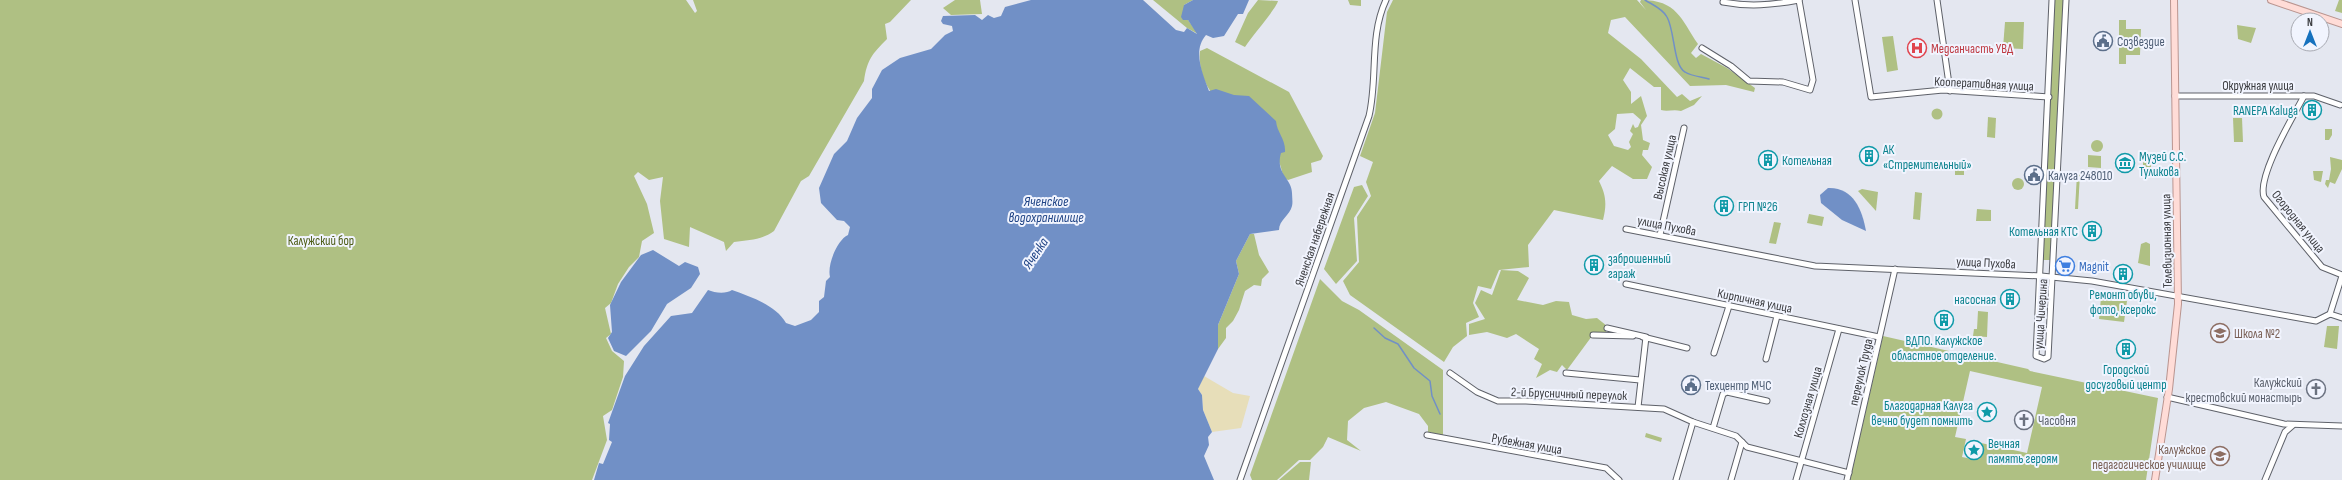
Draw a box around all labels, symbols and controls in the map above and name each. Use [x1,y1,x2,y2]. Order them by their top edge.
north arrow [2290,12,2330,52]
text: N [2307,16,2313,29]
public building icon: Созвездие [2092,30,2114,52]
place label: Созвездие [2117,34,2165,50]
hospital icon: Медсанчасть УВД [1906,37,1928,59]
place label: Медсанчасть УВД [1931,41,2014,57]
street label: Кооперативная улица [1934,73,2034,95]
street label: Окружная улица [2222,78,2294,94]
building icon: RANEPA Kaluga [2301,99,2323,121]
place label: RANEPA Kaluga [2233,103,2298,119]
street label: Высокая улица [1650,133,1680,201]
place label: АК «Стремительный» [1882,142,1972,173]
building icon: АК «Стремительный» [1858,145,1880,167]
building icon: Котельная [1757,149,1779,171]
place label: Музей С.С. Туликова [2139,149,2186,180]
museum icon: Музей С.С. Туликова [2114,152,2136,174]
place label: Котельная [1782,153,1832,169]
public building icon: Калуга 248010 [2023,164,2045,186]
place label: Калуга 248010 [2048,168,2113,184]
street label: Огородная улица [2268,187,2328,256]
street label: Яченская набережная [1291,190,1339,288]
water label: Яченское водохранилище [1008,193,1084,226]
street label: Телевизионная улица [2158,194,2176,288]
building icon: ГРП №26 [1713,195,1735,217]
place label: ГРП №26 [1738,199,1778,215]
street label: улица Пухова [1636,212,1698,240]
building icon: Котельная КТС [2081,220,2103,242]
place label: Котельная КТС [2009,224,2078,240]
park label: Калужский бор [288,233,354,249]
water label: Яченка [1018,234,1052,273]
place label: заброшенный гараж [1608,251,1671,282]
street label: улица Пухова [1956,253,2016,273]
building icon: заброшенный гараж [1583,254,1605,276]
supermarket icon: Magnit [2054,255,2076,277]
place label: Magnit [2079,259,2109,275]
building icon: Ремонт обуви, фото, ксерокс [2112,263,2134,285]
street label: улица Чичерина [2031,278,2051,350]
street label: Кирпичная улица [1716,285,1794,317]
place label: Ремонт обуви, фото, ксерокс [2089,287,2157,318]
building icon: насосная [1999,288,2021,310]
place label: насосная [1954,292,1996,308]
building icon: ВДПО. Калужское областное отделение. [1933,309,1955,331]
school or university icon: Школа №2 [2209,322,2231,344]
place label: Школа №2 [2234,326,2280,342]
place label: ВДПО. Калужское областное отделение. [1892,333,1996,364]
street label: переулок Труда [1846,337,1876,407]
building icon: Городской досуговый центр [2115,338,2137,360]
place label: Городской досуговый центр [2085,362,2167,393]
street label: Колхозная улица [1790,365,1826,440]
public building icon: Техцентр МЧС [1680,374,1702,396]
place label: Калужский крестовский монастырь [2186,375,2302,406]
place label: Техцентр МЧС [1705,378,1772,394]
church icon: Калужский крестовский монастырь [2305,378,2327,400]
street label: 2-й Брусничный переулок [1511,384,1627,404]
place label: Благодарная Калуга вечно будет помнить [1871,398,1973,429]
place icon: Благодарная Калуга вечно будет помнить [1976,401,1998,423]
church icon: Часовня [2013,409,2035,431]
place label: Часовня [2038,413,2076,429]
street label: Рубежная улица [1490,430,1563,458]
place label: Вечная память героям [1988,436,2058,467]
place icon: Вечная память героям [1963,439,1985,461]
place label: Калужское педагогическое училище [2092,442,2206,473]
school or university icon: Калужское педагогическое училище [2209,445,2231,467]

